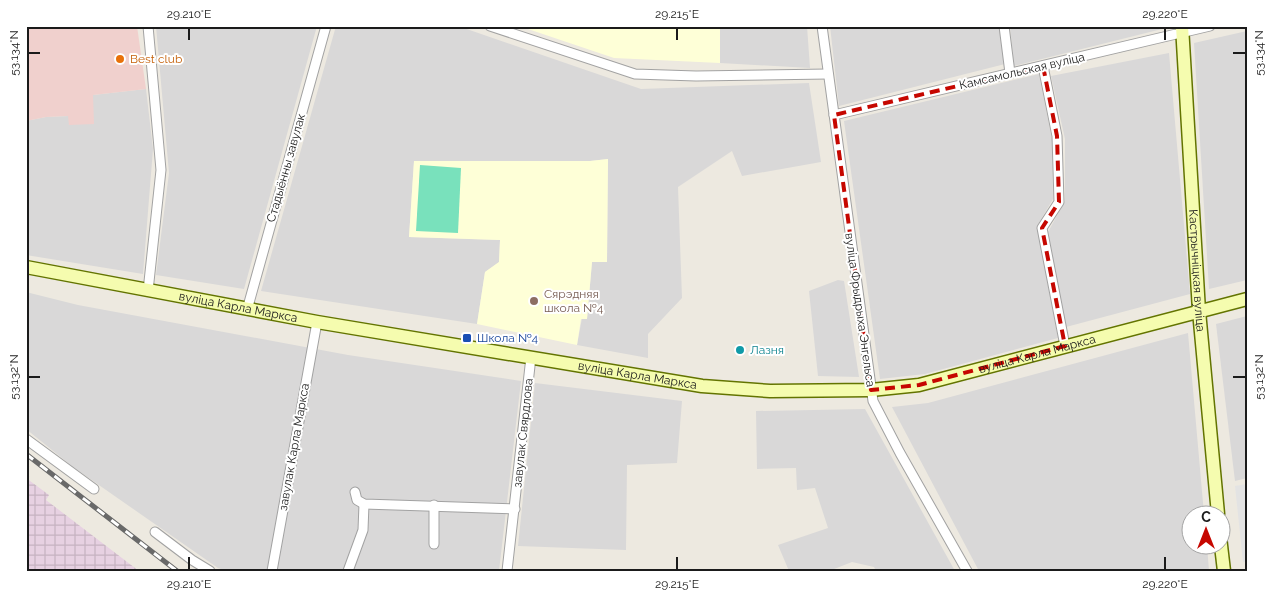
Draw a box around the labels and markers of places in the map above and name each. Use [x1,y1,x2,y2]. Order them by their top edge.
place label: Best club [130,52,182,66]
marker: Best club [114,53,126,65]
place label: Сярэдняя школа №4 [544,287,604,315]
marker: Сярэдняя школа №4 [528,295,540,307]
place label: Школа №4 [477,331,539,345]
marker: Школа №4 [461,332,473,344]
place label: Лазня [750,343,784,357]
marker: Лазня [734,344,746,356]

